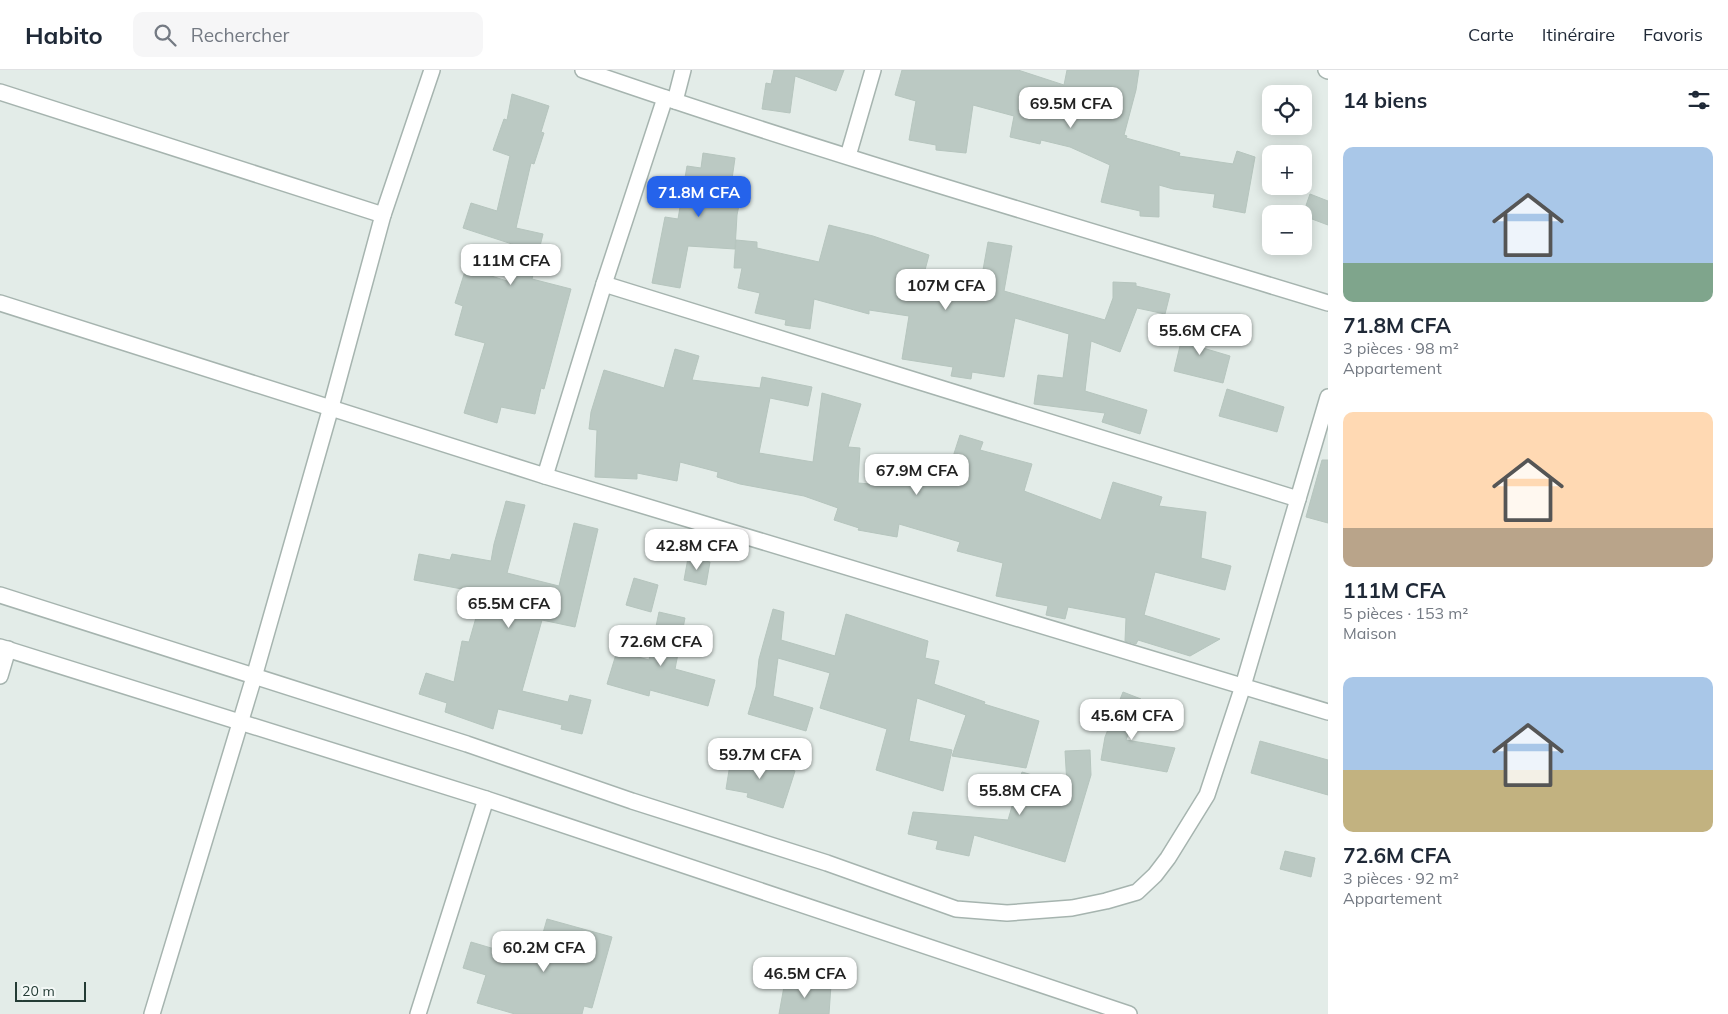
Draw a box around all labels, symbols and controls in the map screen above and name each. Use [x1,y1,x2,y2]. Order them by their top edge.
search box [133,12,483,57]
text: Habito [25,20,103,50]
icon: search [151,21,179,49]
text: Rechercher [191,23,290,47]
text: Carte [1468,23,1514,46]
text: Itinéraire [1542,23,1615,46]
text: Favoris [1643,23,1703,46]
map controls [1262,85,1312,255]
button: locate [1262,85,1312,135]
icon: filters [1685,86,1713,114]
pin: 69.5M CFA [1014,87,1128,129]
text: 14 biens [1343,87,1427,113]
text: 69.5M CFA [1030,93,1112,113]
button: + [1262,145,1312,195]
pin: 71.8M CFA [642,176,756,218]
icon: home [1483,180,1573,270]
text: 71.8M CFA [658,182,740,202]
button: − [1262,205,1312,255]
pin: 111M CFA [459,244,563,286]
text: 111M CFA [472,250,550,270]
pin: 107M CFA [894,268,998,311]
text: 107M CFA [907,275,985,295]
text: 71.8M CFA [1343,312,1451,338]
pin: 55.6M CFA [1143,314,1257,356]
text: 55.6M CFA [1159,320,1241,340]
text: 3 pièces · 98 m² [1343,338,1459,358]
text: Appartement [1343,358,1442,378]
icon: home [1483,445,1573,535]
pin: 67.9M CFA [860,454,974,496]
text: 67.9M CFA [876,460,958,480]
pin: 42.8M CFA [640,528,754,571]
text: 42.8M CFA [656,535,738,555]
text: 111M CFA [1343,577,1446,603]
pin: 65.5M CFA [452,586,566,629]
text: 65.5M CFA [468,593,550,613]
text: 5 pièces · 153 m² [1343,603,1468,623]
text: Maison [1343,623,1397,643]
pin: 72.6M CFA [604,624,718,667]
text: 72.6M CFA [620,631,702,651]
pin: 45.6M CFA [1075,698,1189,741]
text: 45.6M CFA [1091,705,1173,725]
icon: home [1483,710,1573,800]
pin: 59.7M CFA [703,738,817,780]
text: 59.7M CFA [719,744,801,764]
pin: 55.8M CFA [963,774,1077,816]
text: 55.8M CFA [979,780,1061,800]
text: 72.6M CFA [1343,842,1451,868]
text: 3 pièces · 92 m² [1343,868,1459,888]
text: Appartement [1343,888,1442,908]
pin: 60.2M CFA [487,930,601,973]
text: 60.2M CFA [503,937,585,957]
pin: 46.5M CFA [748,956,862,999]
text: 46.5M CFA [764,963,846,983]
scale bar [15,979,86,1002]
text: 20 m [22,982,55,1000]

